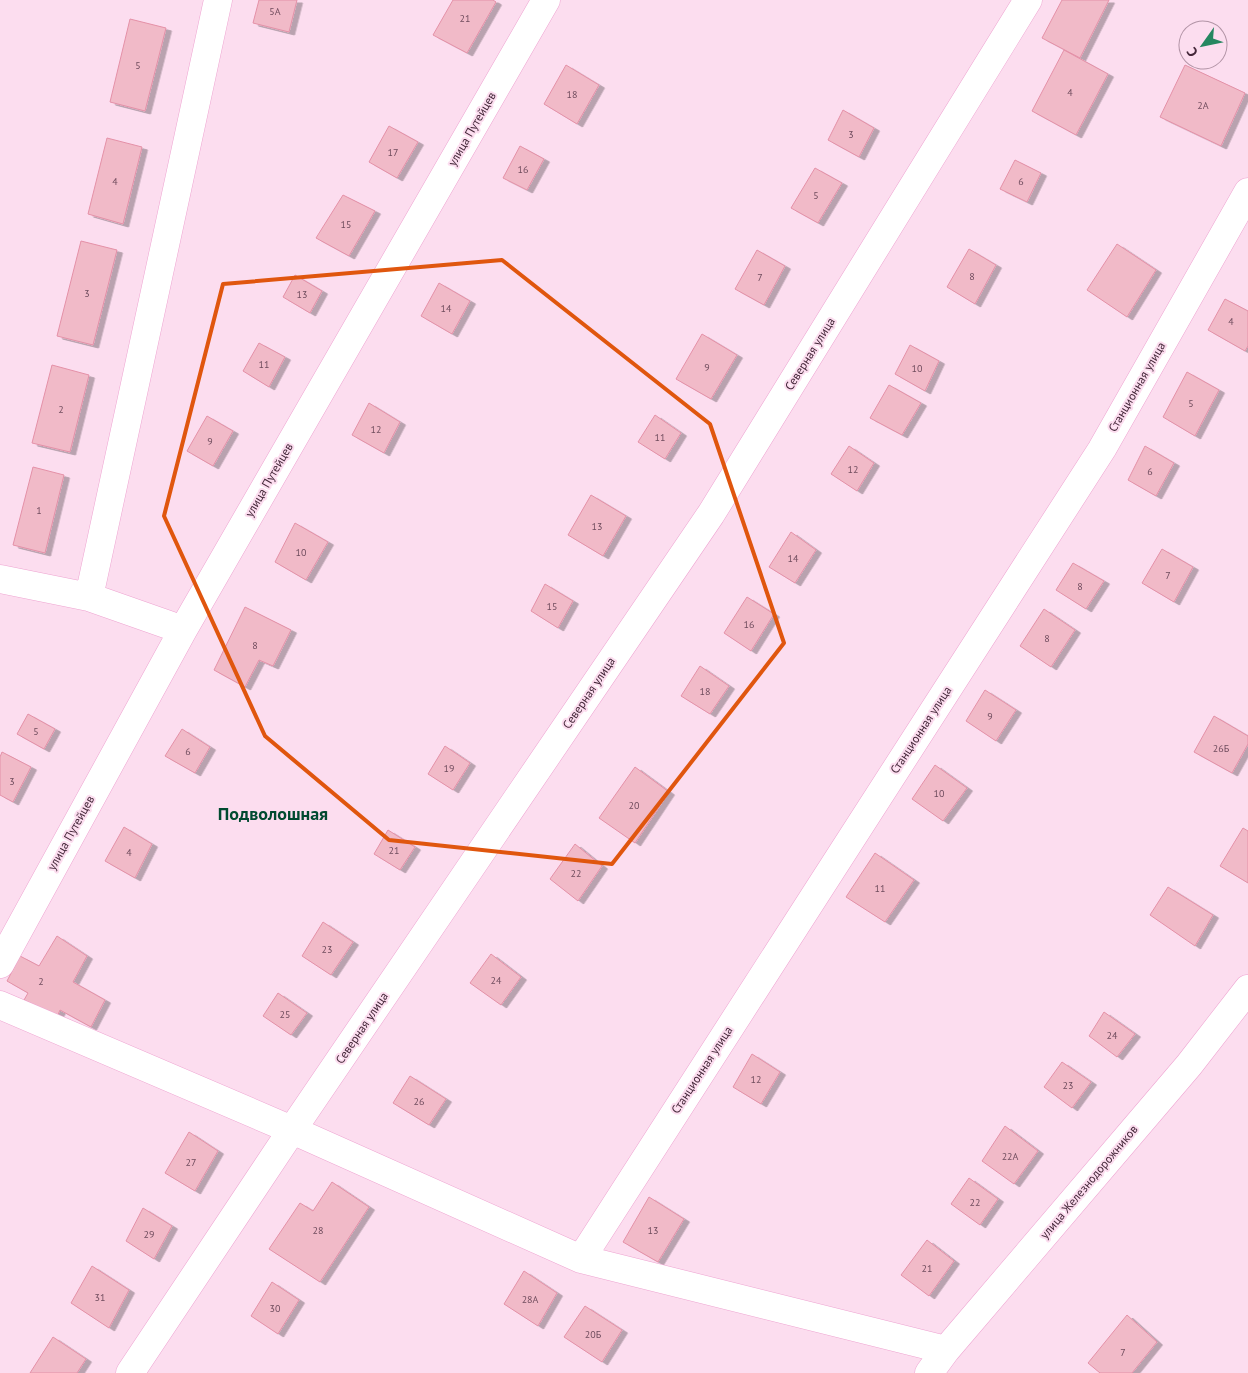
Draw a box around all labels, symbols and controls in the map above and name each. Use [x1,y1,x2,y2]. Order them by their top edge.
house number: 5А [269,5,281,18]
house number: 21 [460,12,470,25]
north arrow [1178,20,1228,70]
text: С [1182,44,1202,60]
house number: 5 [135,59,141,72]
house number: 4 [1067,86,1073,99]
house number: 18 [567,88,577,101]
street label: улица Путейцев [444,89,499,169]
house number: 2А [1197,99,1209,112]
house number: 3 [848,128,854,141]
house number: 17 [388,146,398,159]
house number: 16 [518,163,528,176]
house number: 4 [112,175,118,188]
house number: 6 [1018,175,1024,188]
house number: 5 [813,189,819,202]
house number: 15 [341,218,351,231]
house number: 8 [969,270,975,283]
house number: 7 [757,271,763,284]
house number: 3 [84,287,90,300]
house number: 13 [297,288,307,301]
house number: 14 [441,302,452,315]
street label: Северная улица [781,315,838,393]
house number: 4 [1228,315,1234,328]
street label: Станционная улица [1105,339,1168,434]
house number: 11 [259,358,269,371]
house number: 9 [704,361,710,374]
house number: 10 [912,362,923,375]
house number: 5 [1188,397,1194,410]
house number: 2 [58,403,64,416]
house number: 12 [371,423,381,436]
house number: 11 [655,431,665,444]
house number: 9 [207,435,213,448]
street label: улица Путейцев [241,440,296,520]
house number: 12 [848,463,858,476]
house number: 6 [1147,465,1153,478]
house number: 1 [36,504,42,517]
house number: 13 [592,520,602,533]
house number: 10 [296,546,307,559]
house number: 14 [788,552,799,565]
house number: 7 [1165,569,1171,582]
house number: 8 [1077,580,1083,593]
house number: 15 [547,600,557,613]
house number: 16 [744,618,754,631]
house number: 8 [1044,632,1050,645]
house number: 8 [252,639,258,652]
street label: Северная улица [559,654,618,731]
street label: Станционная улица [887,683,954,776]
house number: 18 [700,685,710,698]
house number: 9 [987,710,993,723]
house number: 5 [33,725,39,738]
house number: 26Б [1213,742,1230,755]
house number: 6 [185,745,191,758]
house number: 19 [444,762,454,775]
house number: 3 [9,775,15,788]
house number: 10 [934,787,945,800]
street label: улица Путейцев [44,793,97,873]
house number: 20 [629,799,640,812]
district label: Подволошная [218,802,328,825]
house number: 21 [389,844,399,857]
house number: 4 [126,846,132,859]
house number: 22 [571,867,581,880]
house number: 11 [875,882,885,895]
house number: 23 [322,943,332,956]
house number: 24 [491,974,502,987]
house number: 2 [38,975,44,988]
street label: Северная улица [332,989,391,1066]
house number: 25 [280,1008,290,1021]
street label: Станционная улица [668,1023,735,1116]
house number: 24 [1107,1029,1118,1042]
house number: 12 [751,1073,761,1086]
house number: 23 [1063,1079,1073,1092]
house number: 26 [414,1095,424,1108]
street label: улица Железнодорожников [1037,1122,1141,1242]
house number: 22А [1002,1150,1019,1163]
house number: 27 [186,1156,196,1169]
house number: 22 [970,1196,980,1209]
house number: 28 [313,1224,323,1237]
house number: 13 [648,1224,658,1237]
house number: 29 [144,1228,154,1241]
house number: 21 [922,1262,932,1275]
house number: 31 [95,1291,105,1304]
house number: 28А [522,1293,539,1306]
house number: 30 [270,1302,281,1315]
house number: 20Б [585,1328,602,1341]
house number: 7 [1120,1346,1126,1359]

